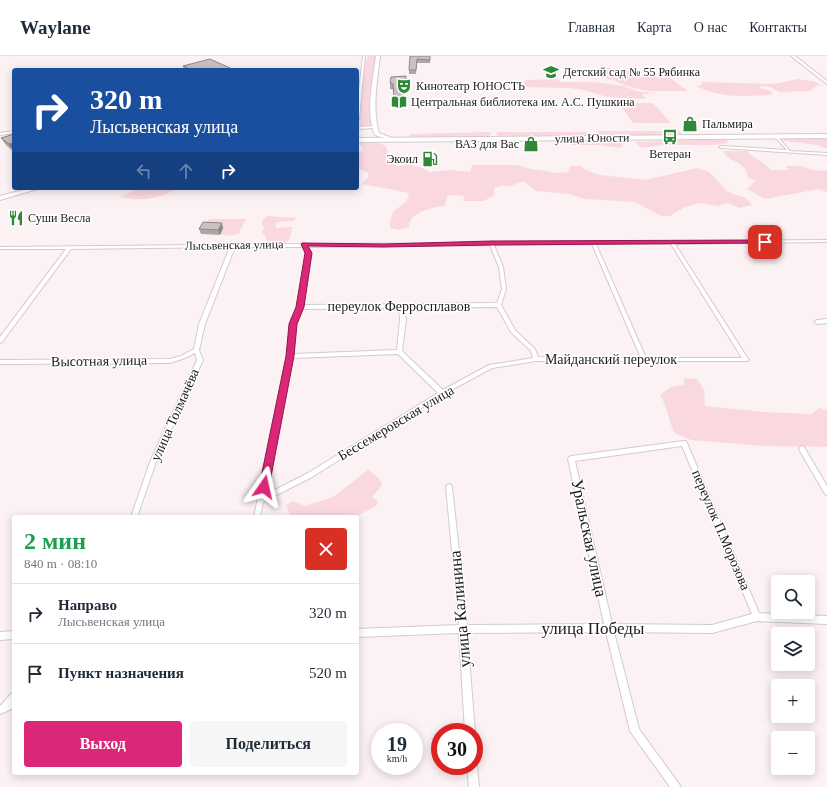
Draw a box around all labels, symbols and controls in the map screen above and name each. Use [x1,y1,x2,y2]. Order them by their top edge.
text: Waylane [20,17,91,38]
text: Главная [568,20,615,35]
text: Карта [637,20,672,35]
text: О нас [694,20,727,35]
text: Контакты [749,20,807,35]
school or university icon: Детский сад № 55 Рябинка [542,63,560,81]
place label: Детский сад № 55 Рябинка [563,65,701,79]
theatre icon: Кинотеатр ЮНОСТЬ [395,77,413,95]
place label: Кинотеатр ЮНОСТЬ [416,79,525,93]
icon: right [24,84,76,136]
text: 320 m [90,84,162,115]
library icon: Центральная библиотека им. А.С. Пушкина [390,93,408,111]
place label: Центральная библиотека им. А.С. Пушкина [411,95,635,109]
shop icon: Пальмира [681,115,699,133]
text: Лысьвенская улица [90,117,238,137]
place label: Пальмира [702,117,754,131]
bus stop icon: Ветеран [661,128,679,146]
street label: улица Юности [555,130,630,146]
shop icon: ВАЗ для Вас [522,135,540,153]
place label: ВАЗ для Вас [455,137,519,151]
place label: Ветеран [649,147,691,161]
fuel station icon: Экоил [421,150,439,168]
place label: Экоил [386,152,418,166]
icon: left [133,160,155,182]
icon: ahead [175,160,197,182]
icon: right [217,160,239,182]
restaurant icon: Суши Весла [7,209,25,227]
place label: Суши Весла [28,211,91,225]
pin [748,225,782,259]
icon: arrive [754,231,776,253]
street label: Лысьвенская улица [184,237,284,253]
street label: переулок Ферросплавов [328,299,471,314]
street label: Майданский переулок [545,352,677,367]
street label: Высотная улица [51,353,148,369]
street label: улица Толмачёва [148,366,202,464]
street label: Бессемеровская улица [335,382,457,464]
position arrow [243,466,285,508]
street label: переулок П.Морозова [689,468,753,593]
street label: Уральская улица [567,477,611,599]
text: 2 мин [24,528,86,554]
button: close [305,528,347,570]
street label: улица Калинина [445,549,475,668]
text: 840 m · 08:10 [24,556,97,571]
map controls [771,575,815,775]
button: search [771,575,815,619]
text: Направо [58,597,117,613]
icon: right [24,603,46,625]
text: 320 m [309,605,347,621]
text: Лысьвенская улица [58,614,165,629]
street label: улица Победы [542,619,645,638]
button: layers [771,627,815,671]
icon: arrive [24,663,46,685]
text: Пункт назначения [58,665,184,681]
text: 520 m [309,665,347,681]
button: + [771,679,815,723]
button: Выход [24,721,182,767]
button: Поделиться [190,721,347,767]
speed limit sign: 30 [431,723,483,775]
button: − [771,731,815,775]
text: 19 [387,733,407,755]
text: km/h [387,753,407,764]

